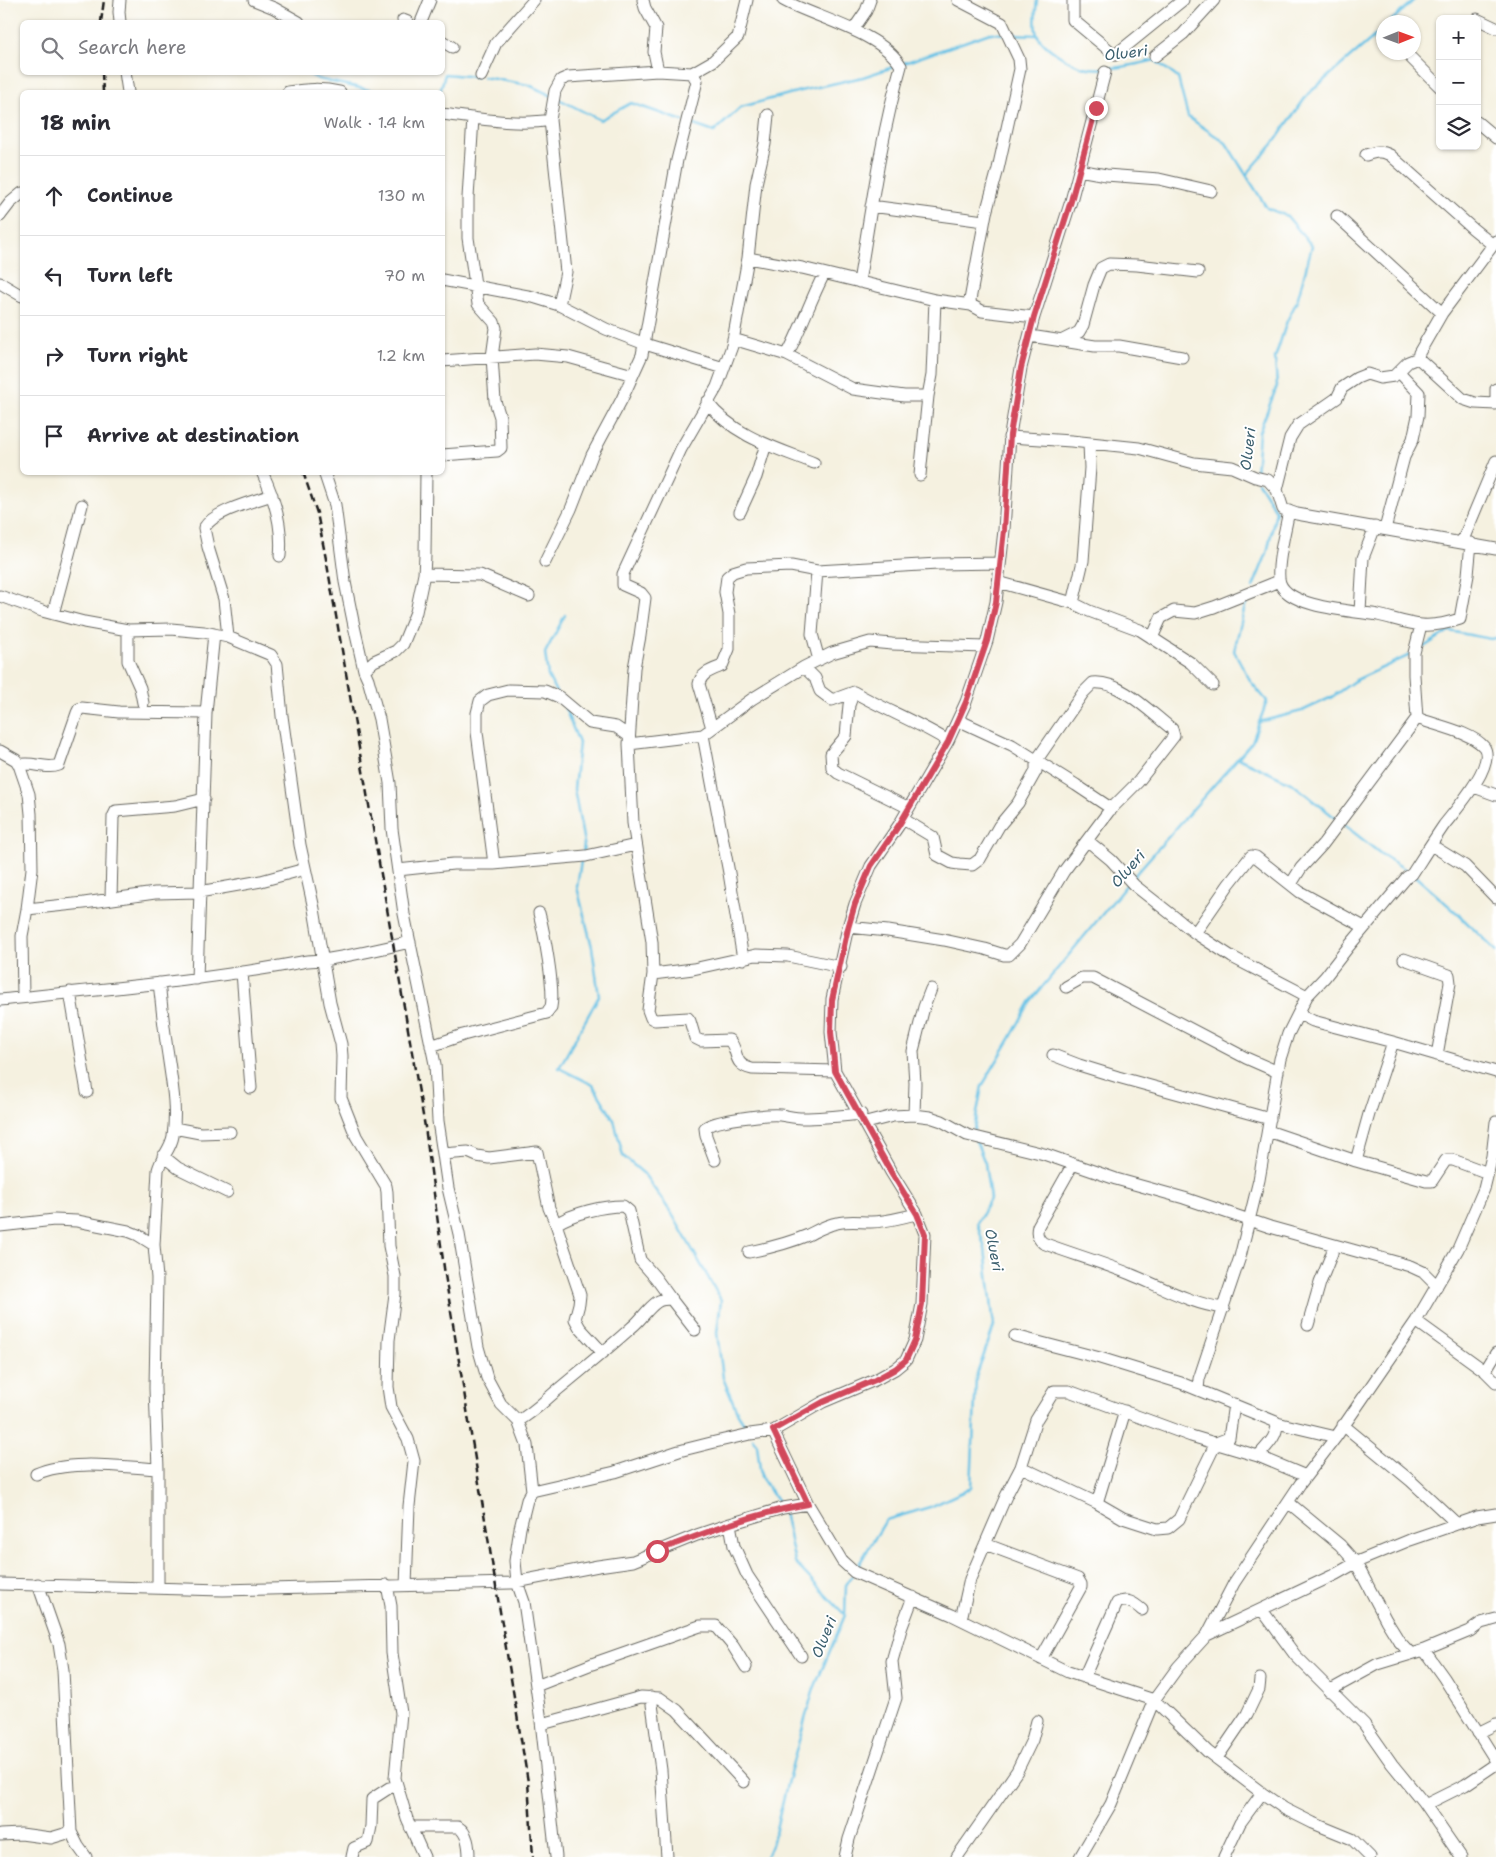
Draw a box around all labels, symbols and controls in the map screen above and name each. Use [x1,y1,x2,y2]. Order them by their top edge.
north arrow [1376,15,1421,60]
map controls [1436,15,1481,150]
button: + [1436,15,1481,60]
search box [20,20,445,75]
icon: search [38,34,66,62]
text: Search here [78,35,187,60]
water label: Olueri [1103,40,1149,66]
button: − [1436,60,1481,105]
route end [1085,97,1108,120]
button: layers [1436,105,1481,150]
text: 18 min [40,109,111,137]
text: Walk · 1.4 km [324,112,425,133]
icon: ahead [40,182,68,210]
text: Continue [87,183,173,208]
text: 130 m [378,185,425,206]
icon: left [40,262,68,290]
text: Turn left [87,263,173,288]
text: 70 m [384,265,425,286]
icon: right [40,342,68,370]
text: Turn right [87,343,188,368]
text: 1.2 km [377,345,425,366]
icon: arrive [40,422,68,450]
text: Arrive at destination [87,423,299,448]
water label: Olueri [1235,426,1261,472]
water label: Olueri [1106,846,1150,892]
water label: Olueri [980,1227,1008,1274]
route start [646,1540,669,1563]
water label: Olueri [807,1612,842,1661]

